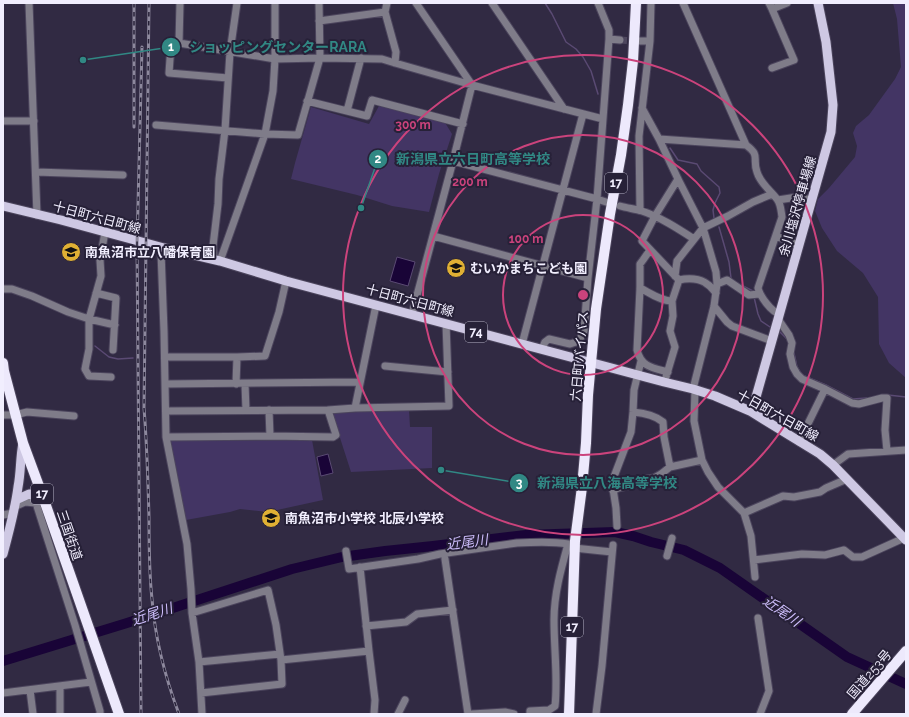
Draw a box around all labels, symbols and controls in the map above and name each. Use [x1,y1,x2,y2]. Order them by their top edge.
callout: ショッピングセンターRARA [161,34,375,60]
text: ショッピングセンターRARA [189,39,367,55]
text: 1 [168,40,174,54]
text: 300 m [395,118,431,132]
callout: 新潟県立六日町高等学校 [368,146,558,172]
text: 新潟県立六日町高等学校 [396,151,550,167]
text: 2 [375,152,382,166]
street label: 余川塩沢停車場線 [776,154,819,258]
road number: 17 [605,173,627,193]
text: 200 m [452,175,488,189]
street label: 十日町六日町線 [51,198,143,237]
text: 100 m [509,232,543,246]
school or university icon: 南魚沼市立八幡保育園 [60,241,82,263]
place label: 南魚沼市立八幡保育園 [85,245,215,260]
school or university icon: むいかまちこども園 [445,257,467,279]
place label: むいかまちこども園 [470,261,587,276]
street label: 十日町六日町線 [364,281,456,320]
centre of rings [576,288,590,302]
street label: 六日町バイパス [568,310,591,402]
road number: 74 [465,322,487,342]
street label: 十日町六日町線 [734,387,821,444]
callout: 新潟県立八海高等学校 [509,470,685,496]
text: 新潟県立八海高等学校 [537,475,677,491]
text: 3 [516,476,523,490]
road number: 17 [31,484,53,504]
school or university icon: 南魚沼市小学校 北辰小学校 [260,507,282,529]
street label: 三国街道 [54,508,85,562]
place label: 南魚沼市小学校 北辰小学校 [285,511,444,526]
water label: 近尾川 [445,531,491,552]
water label: 近尾川 [760,592,805,631]
water label: 近尾川 [130,599,176,628]
road number: 17 [561,617,583,637]
street label: 国道253号 [844,647,895,702]

